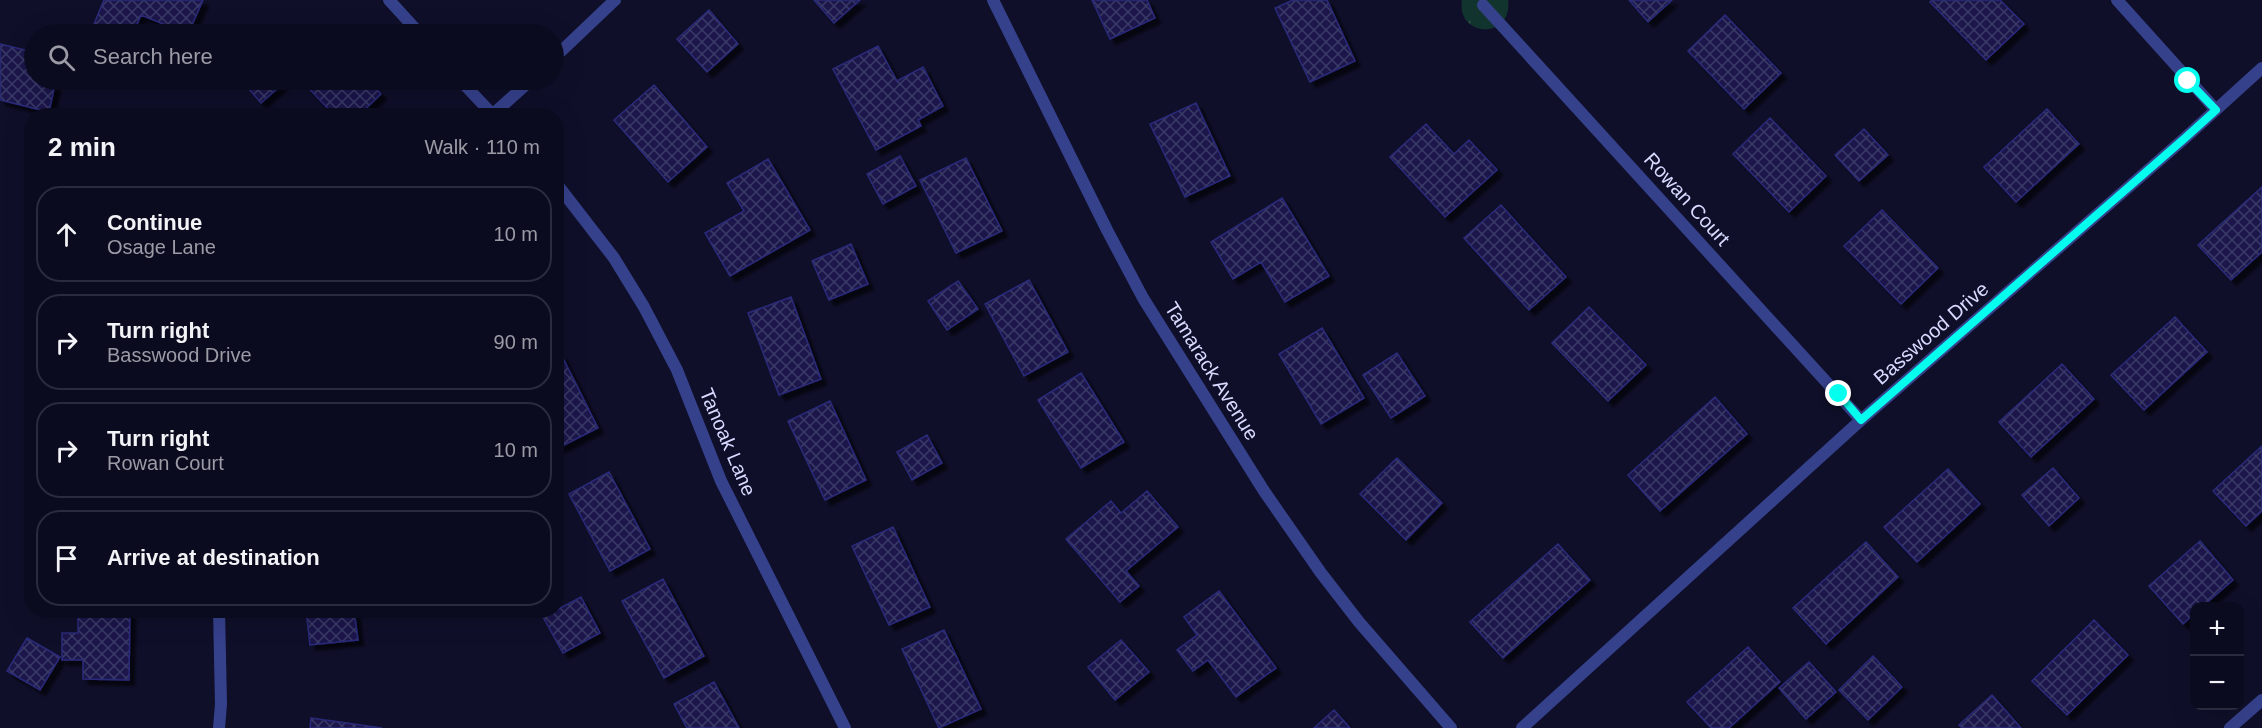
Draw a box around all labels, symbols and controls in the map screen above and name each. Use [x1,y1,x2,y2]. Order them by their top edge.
search box [24,24,564,90]
icon: search [45,41,78,74]
text: Search here [93,44,213,69]
route start [2174,67,2200,93]
text: 2 min [48,132,116,162]
text: Walk · 110 m [424,136,540,158]
street label: Rowan Court [1640,148,1735,250]
text: Continue [107,210,202,235]
icon: ahead [50,218,83,251]
text: 10 m [494,223,538,245]
text: Osage Lane [107,236,216,258]
street label: Basswood Drive [1869,277,1993,389]
street label: Tamarack Avenue [1161,298,1263,444]
text: Turn right [107,318,209,343]
icon: right [50,326,83,359]
text: 90 m [494,331,538,353]
text: Basswood Drive [107,344,252,366]
route end [1825,380,1851,406]
street label: Tanoak Lane [695,385,761,499]
text: Turn right [107,426,209,451]
icon: right [50,434,83,467]
text: 10 m [494,439,538,461]
text: Rowan Court [107,452,224,474]
icon: arrive [50,542,83,575]
text: Arrive at destination [107,545,320,570]
map controls [2190,602,2244,710]
button: + [2190,602,2244,656]
button: − [2190,656,2244,710]

